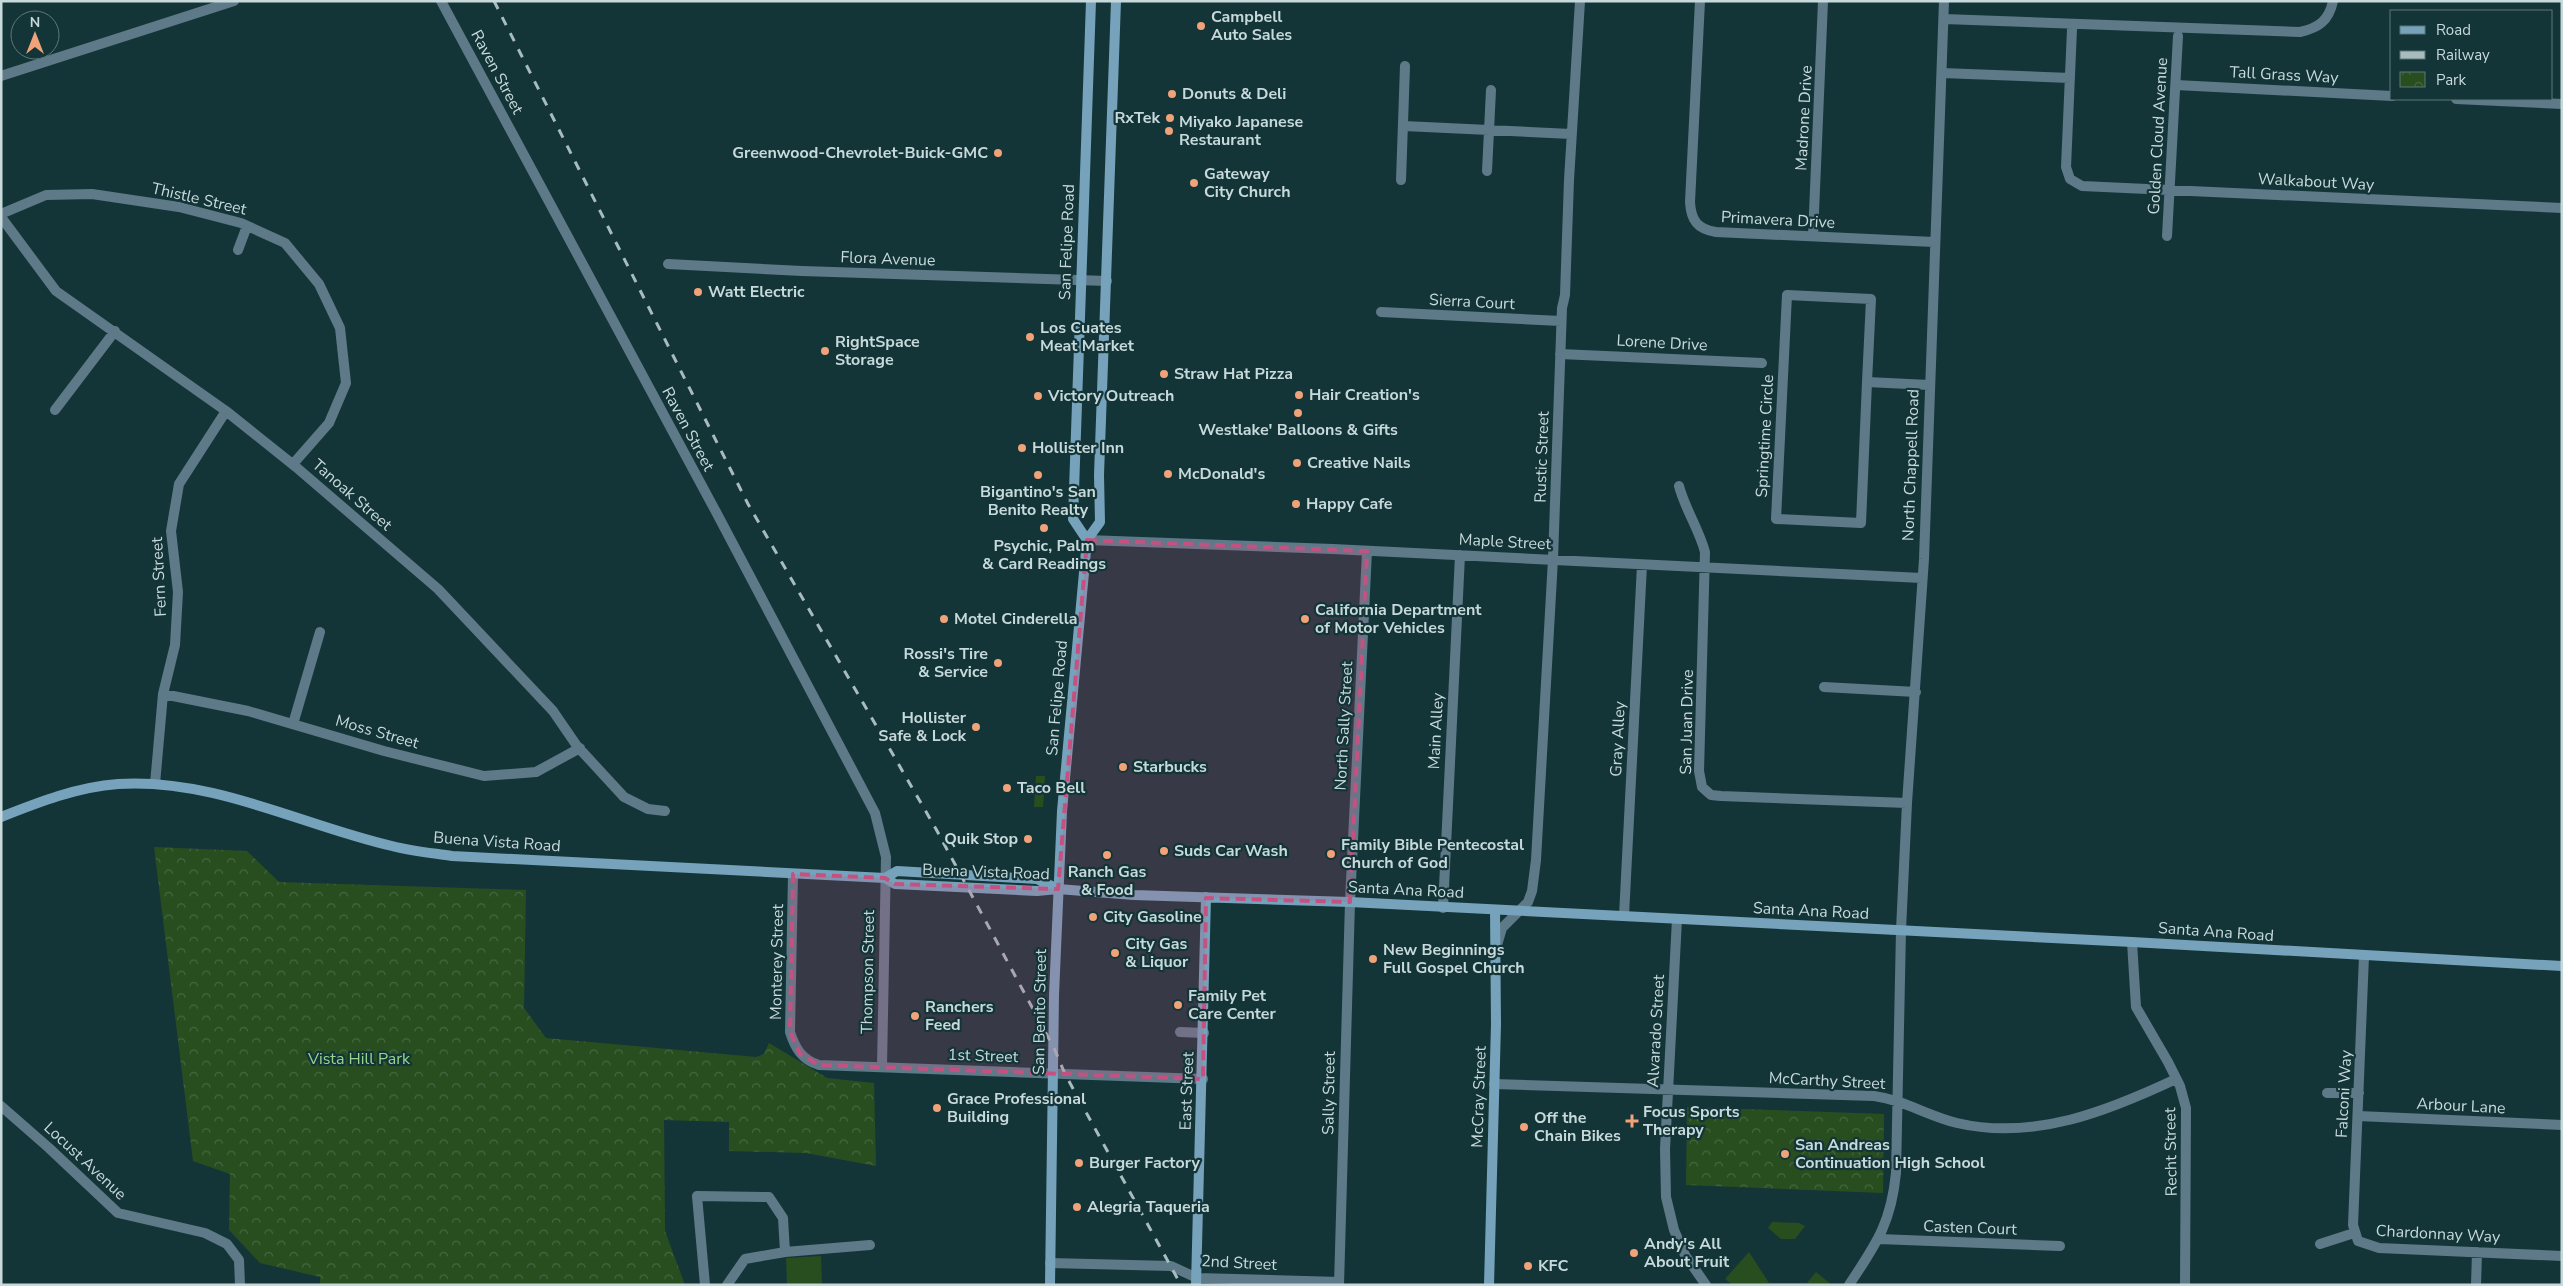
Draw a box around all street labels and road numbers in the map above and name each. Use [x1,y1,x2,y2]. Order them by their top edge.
street label: Raven Street [466,26,529,118]
street label: Golden Cloud Avenue [2143,57,2173,215]
street label: Tall Grass Way [2229,61,2340,89]
street label: Madrone Drive [1790,65,1818,171]
street label: Walkabout Way [2257,168,2376,196]
street label: Thistle Street [149,177,249,221]
street label: San Felipe Road [1054,184,1080,300]
street label: Primavera Drive [1720,206,1836,234]
street label: Flora Avenue [840,246,936,272]
street label: Sierra Court [1429,289,1516,315]
street label: Lorene Drive [1616,330,1708,356]
street label: Springtime Circle [1751,374,1779,498]
street label: Raven Street [657,383,720,475]
street label: North Chappell Road [1897,389,1925,541]
street label: Rustic Street [1529,410,1555,503]
street label: Tanoak Street [307,454,397,536]
street label: Maple Street [1458,529,1552,555]
street label: Fern Street [146,536,172,617]
street label: San Felipe Road [1041,639,1073,757]
street label: North Sally Street [1330,660,1358,791]
street label: San Juan Drive [1675,669,1699,775]
street label: Main Alley [1423,691,1449,770]
street label: Gray Alley [1605,700,1631,777]
street label: Moss Street [333,710,422,754]
street label: Buena Vista Road [433,827,561,857]
street label: Buena Vista Road [922,859,1050,885]
street label: Santa Ana Road [1347,876,1465,904]
street label: Santa Ana Road [1752,897,1870,925]
street label: Monterey Street [765,904,789,1020]
street label: Thompson Street [856,909,880,1034]
street label: Santa Ana Road [2157,917,2275,947]
street label: San Benito Street [1028,949,1052,1075]
street label: Alvarado Street [1642,974,1670,1088]
street label: 1st Street [947,1044,1019,1068]
street label: McCray Street [1466,1045,1492,1148]
street label: Falconi Way [2331,1049,2357,1138]
street label: East Street [1175,1051,1199,1131]
street label: Sally Street [1317,1051,1341,1135]
street label: McCarthy Street [1768,1067,1886,1095]
street label: Arbour Lane [2416,1093,2506,1119]
street label: Recht Street [2159,1107,2183,1197]
street label: Locust Avenue [39,1117,131,1205]
street label: Casten Court [1923,1215,2018,1241]
street label: Chardonnay Way [2375,1220,2501,1248]
street label: 2nd Street [1201,1250,1278,1276]

